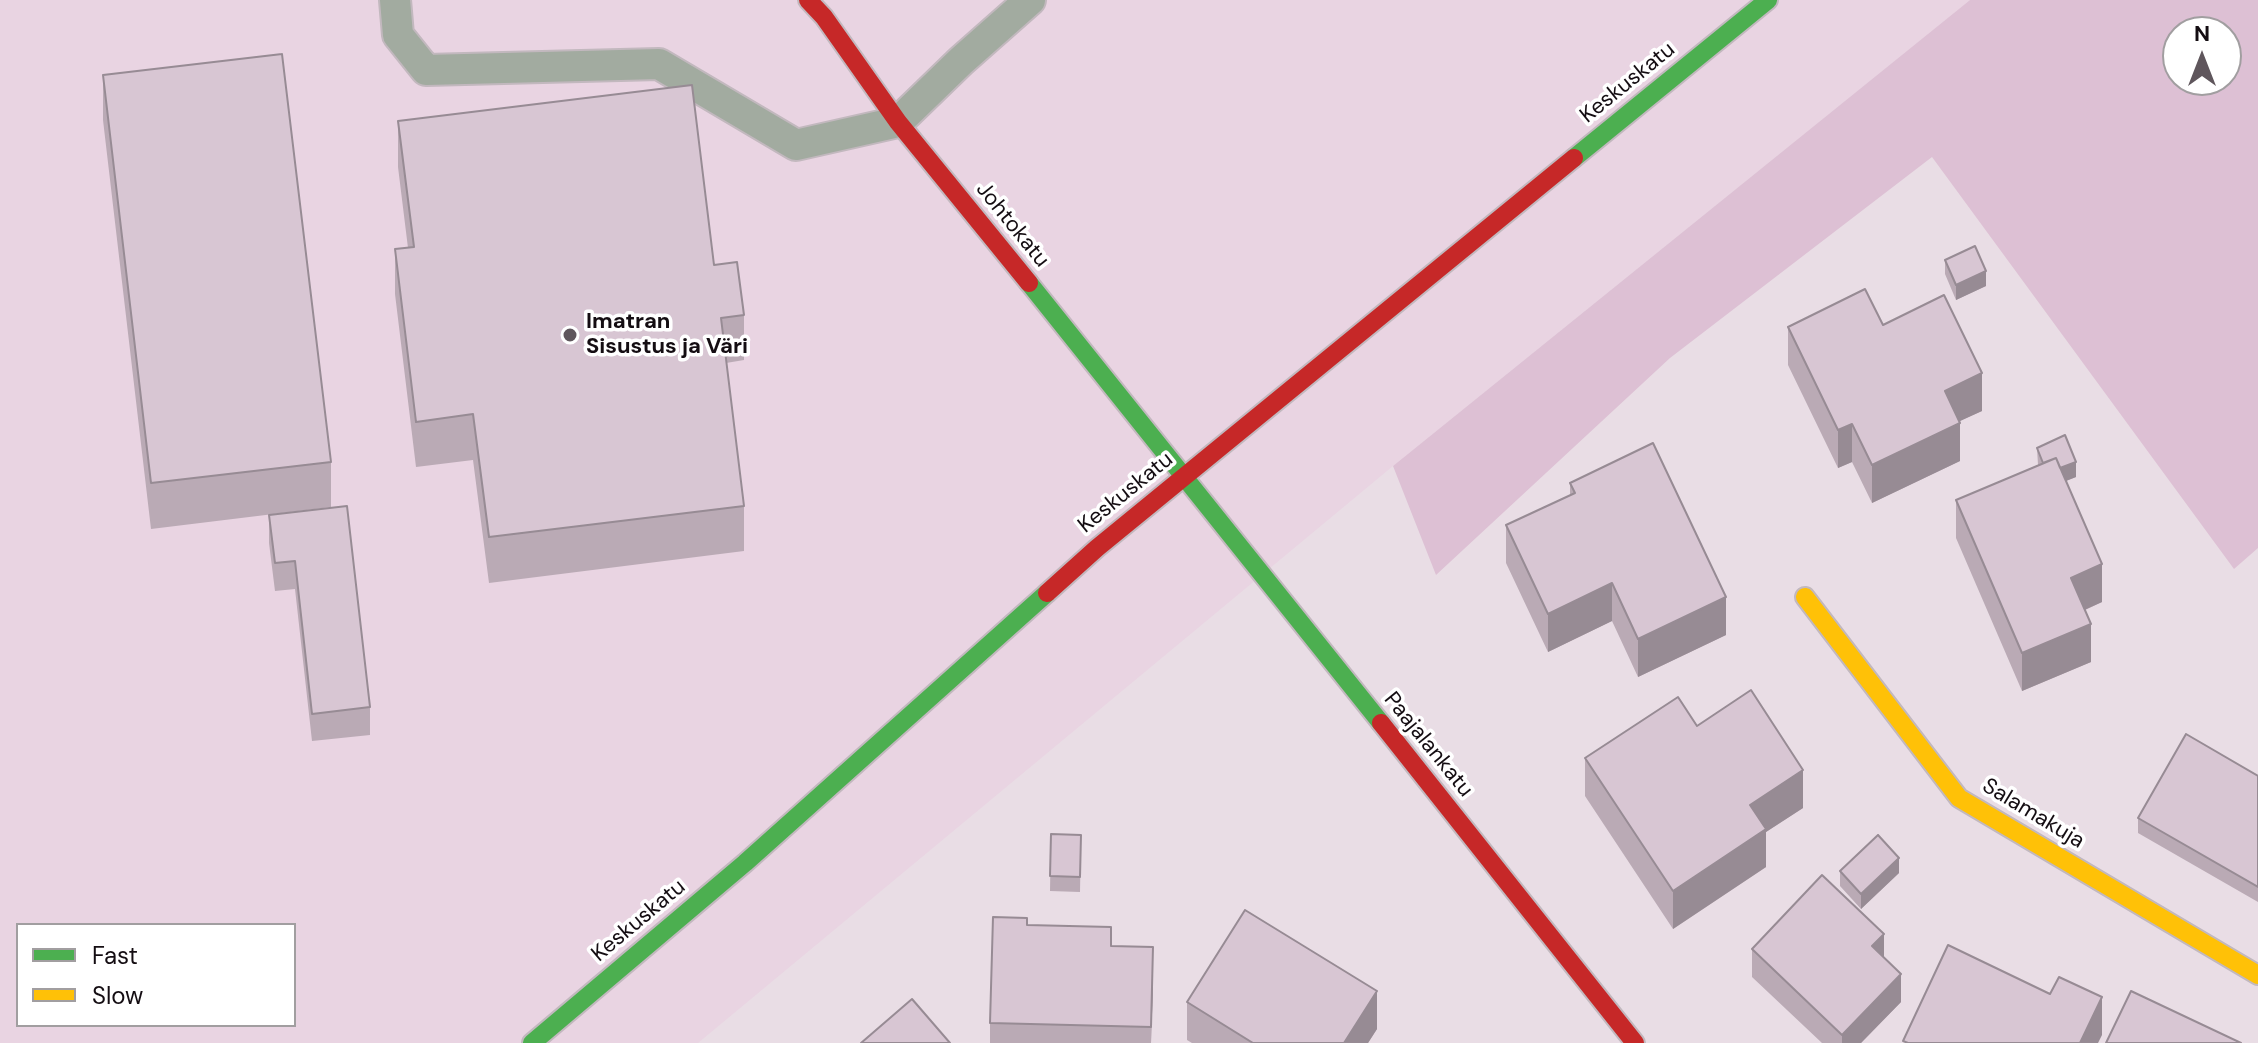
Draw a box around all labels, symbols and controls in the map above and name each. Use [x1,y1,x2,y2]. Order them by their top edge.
north arrow [2162,16,2242,96]
text: N [2194,19,2210,48]
street label: Keskuskatu [1575,37,1681,129]
street label: Johtokatu [970,177,1054,273]
place label: Imatran Sisustus ja Väri [586,309,748,360]
marker: Imatran Sisustus ja Väri [561,326,579,344]
street label: Keskuskatu [1073,447,1179,539]
street label: Paajalankatu [1378,687,1478,803]
street label: Salamakuja [1977,773,2089,855]
street label: Keskuskatu [587,874,691,968]
legend [16,923,296,1027]
text: Fast [92,940,138,971]
text: Slow [92,980,143,1011]

